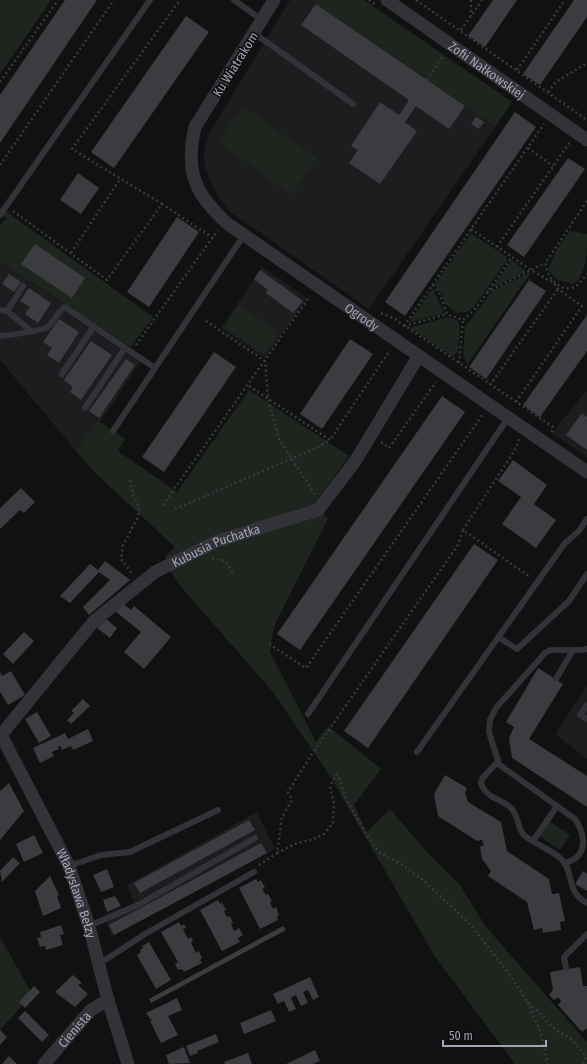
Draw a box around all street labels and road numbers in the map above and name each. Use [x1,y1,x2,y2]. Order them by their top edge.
street label: Ku Wiatrakom [210,29,261,99]
street label: Zofii Nałkowskiej [446,38,528,102]
street label: Ogrody [342,300,382,334]
street label: Kubusia Puchatka [169,521,262,570]
street label: Władysława Bełzy [53,846,99,940]
street label: Cienista [55,1009,94,1051]

